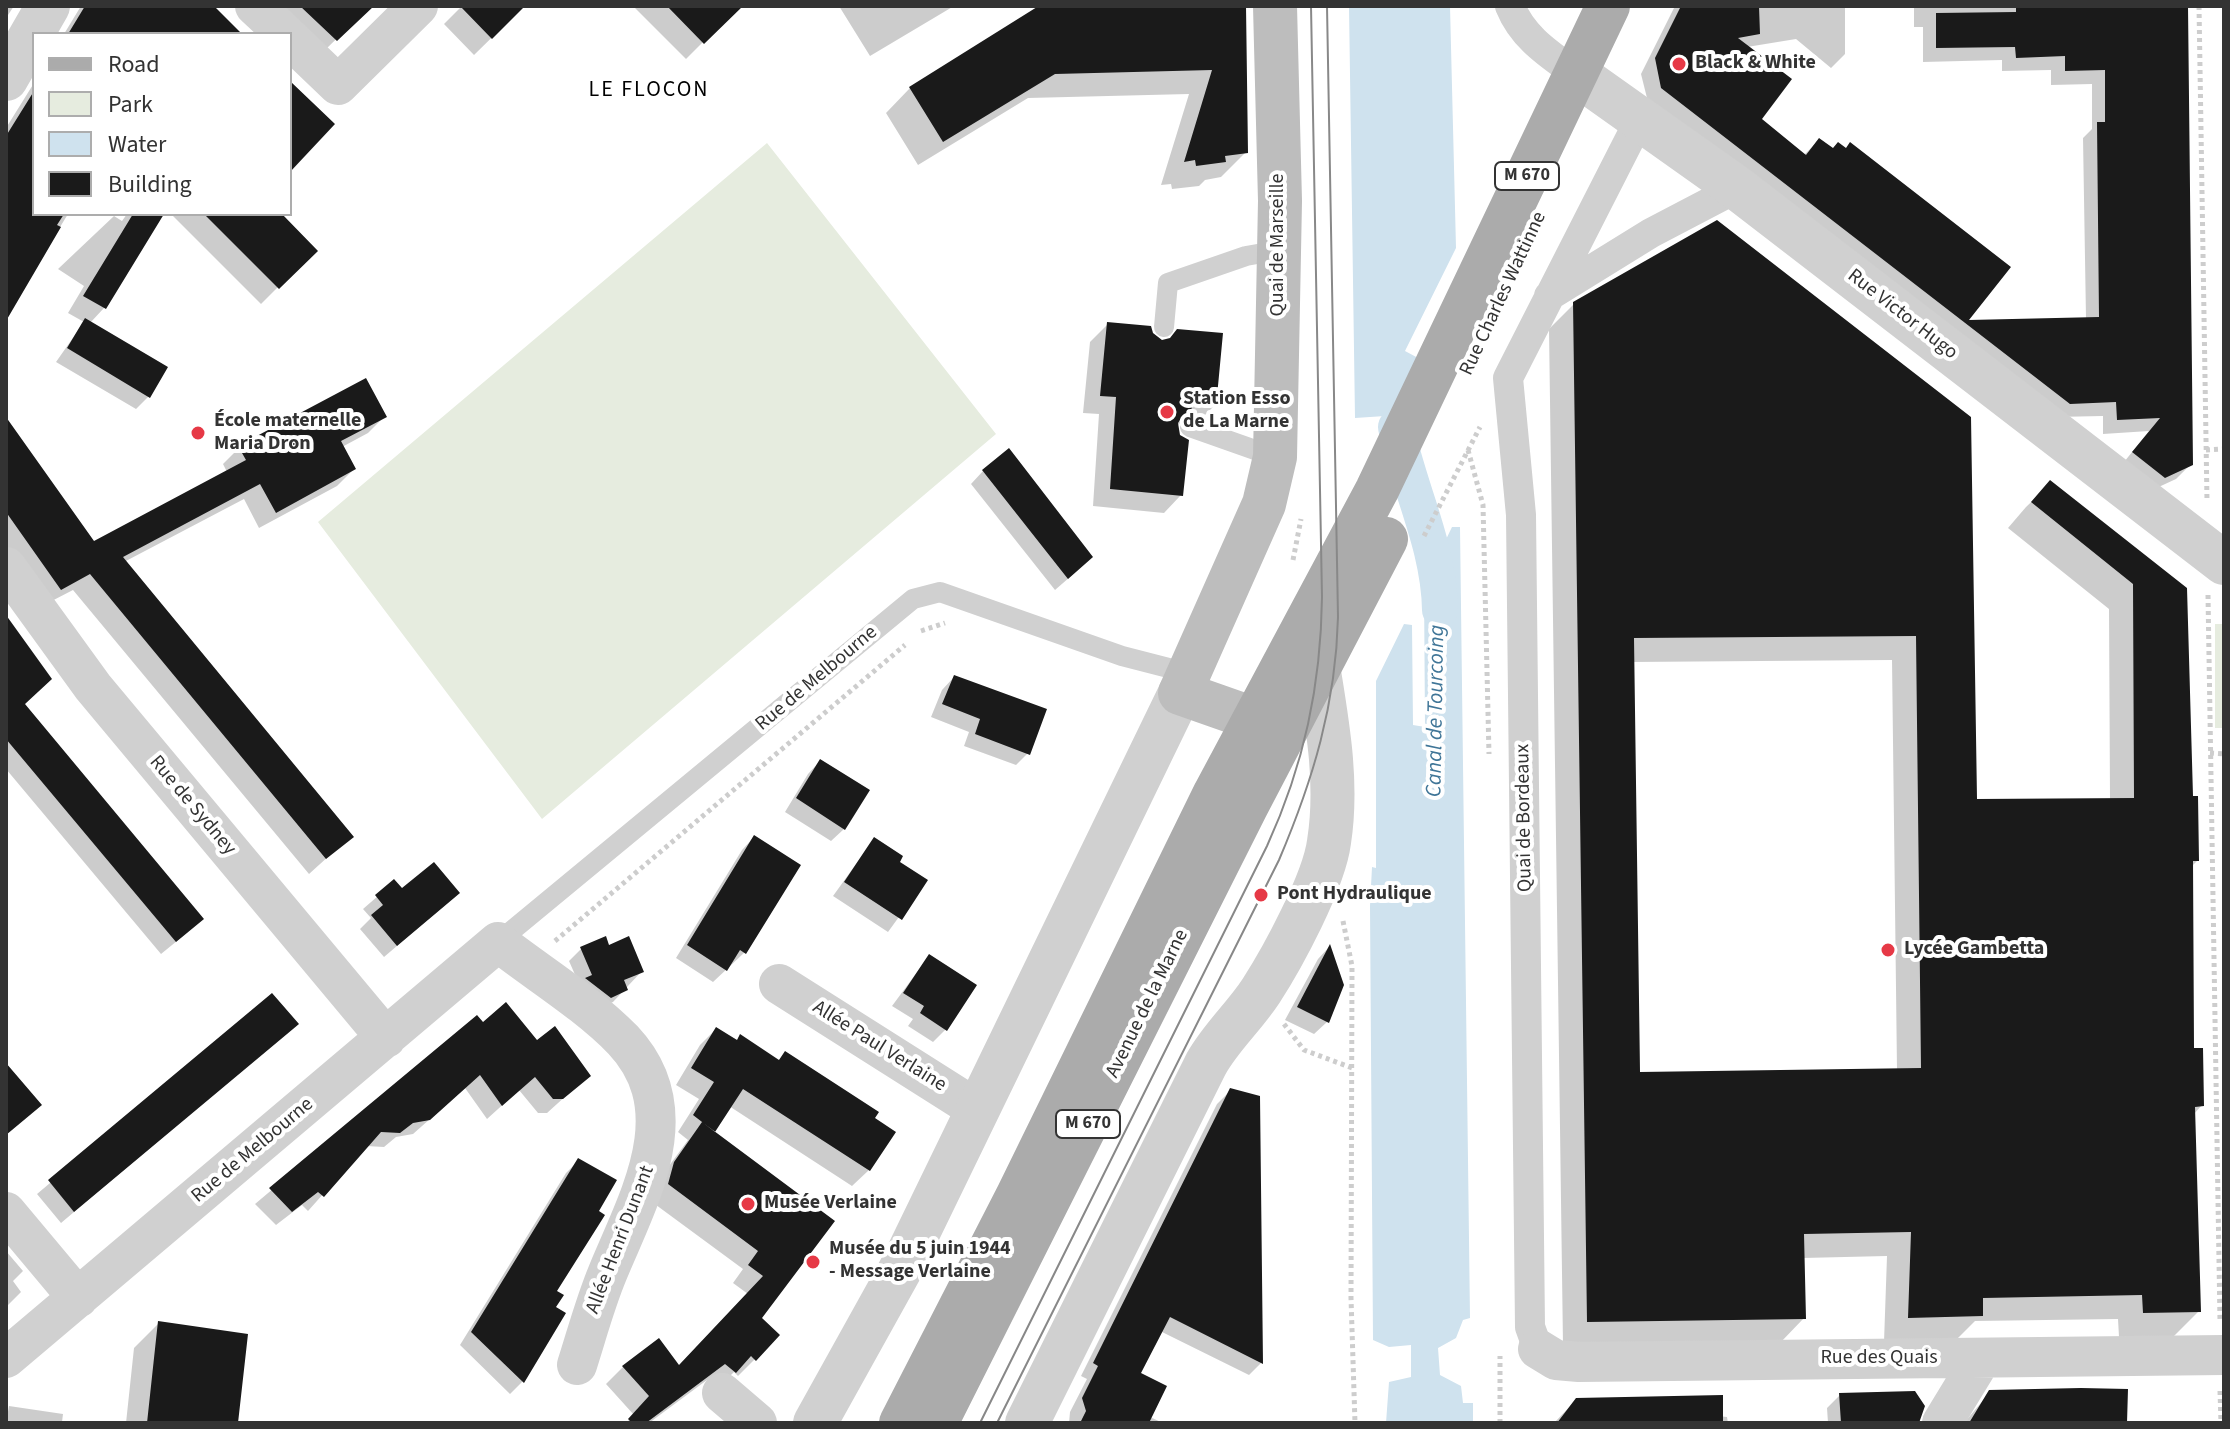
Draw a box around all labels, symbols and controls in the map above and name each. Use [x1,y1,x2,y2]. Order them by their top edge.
legend [32,32,292,216]
text: Road [108,47,160,82]
place label: Black & White [1695,52,1816,76]
marker: Black & White [1670,55,1688,73]
district label: LE FLOCON [588,78,710,104]
text: Park [108,87,153,122]
text: Water [108,127,166,162]
road number: M 670 [1495,162,1559,190]
text: Building [108,167,192,202]
street label: Quai de Marseille [1267,173,1291,317]
street label: Rue Charles Wattinne [1456,208,1552,380]
street label: Rue Victor Hugo [1842,265,1962,365]
place label: Station Esso de La Marne [1183,388,1290,435]
marker: Station Esso de La Marne [1158,403,1176,421]
place label: École maternelle Maria Dron [214,410,361,457]
marker: École maternelle Maria Dron [189,424,207,442]
street label: Rue de Melbourne [751,621,883,737]
water label: Canal de Tourcoing [1422,624,1452,798]
street label: Quai de Bordeaux [1512,744,1538,892]
street label: Rue de Sydney [143,751,241,861]
place label: Pont Hydraulique [1277,883,1432,907]
marker: Pont Hydraulique [1252,886,1270,904]
street label: Avenue de la Marne [1102,926,1194,1082]
place label: Lycée Gambetta [1904,938,2044,962]
marker: Lycée Gambetta [1879,941,1897,959]
street label: Allée Paul Verlaine [808,996,950,1098]
street label: Rue de Melbourne [187,1093,319,1209]
road number: M 670 [1056,1110,1120,1138]
street label: Allée Henri Dunant [582,1163,660,1317]
place label: Musée Verlaine [764,1192,897,1216]
marker: Musée Verlaine [739,1195,757,1213]
place label: Musée du 5 juin 1944 - Message Verlaine [829,1238,1011,1285]
marker: Musée du 5 juin 1944 - Message Verlaine [804,1253,822,1271]
street label: Rue des Quais [1820,1347,1938,1371]

